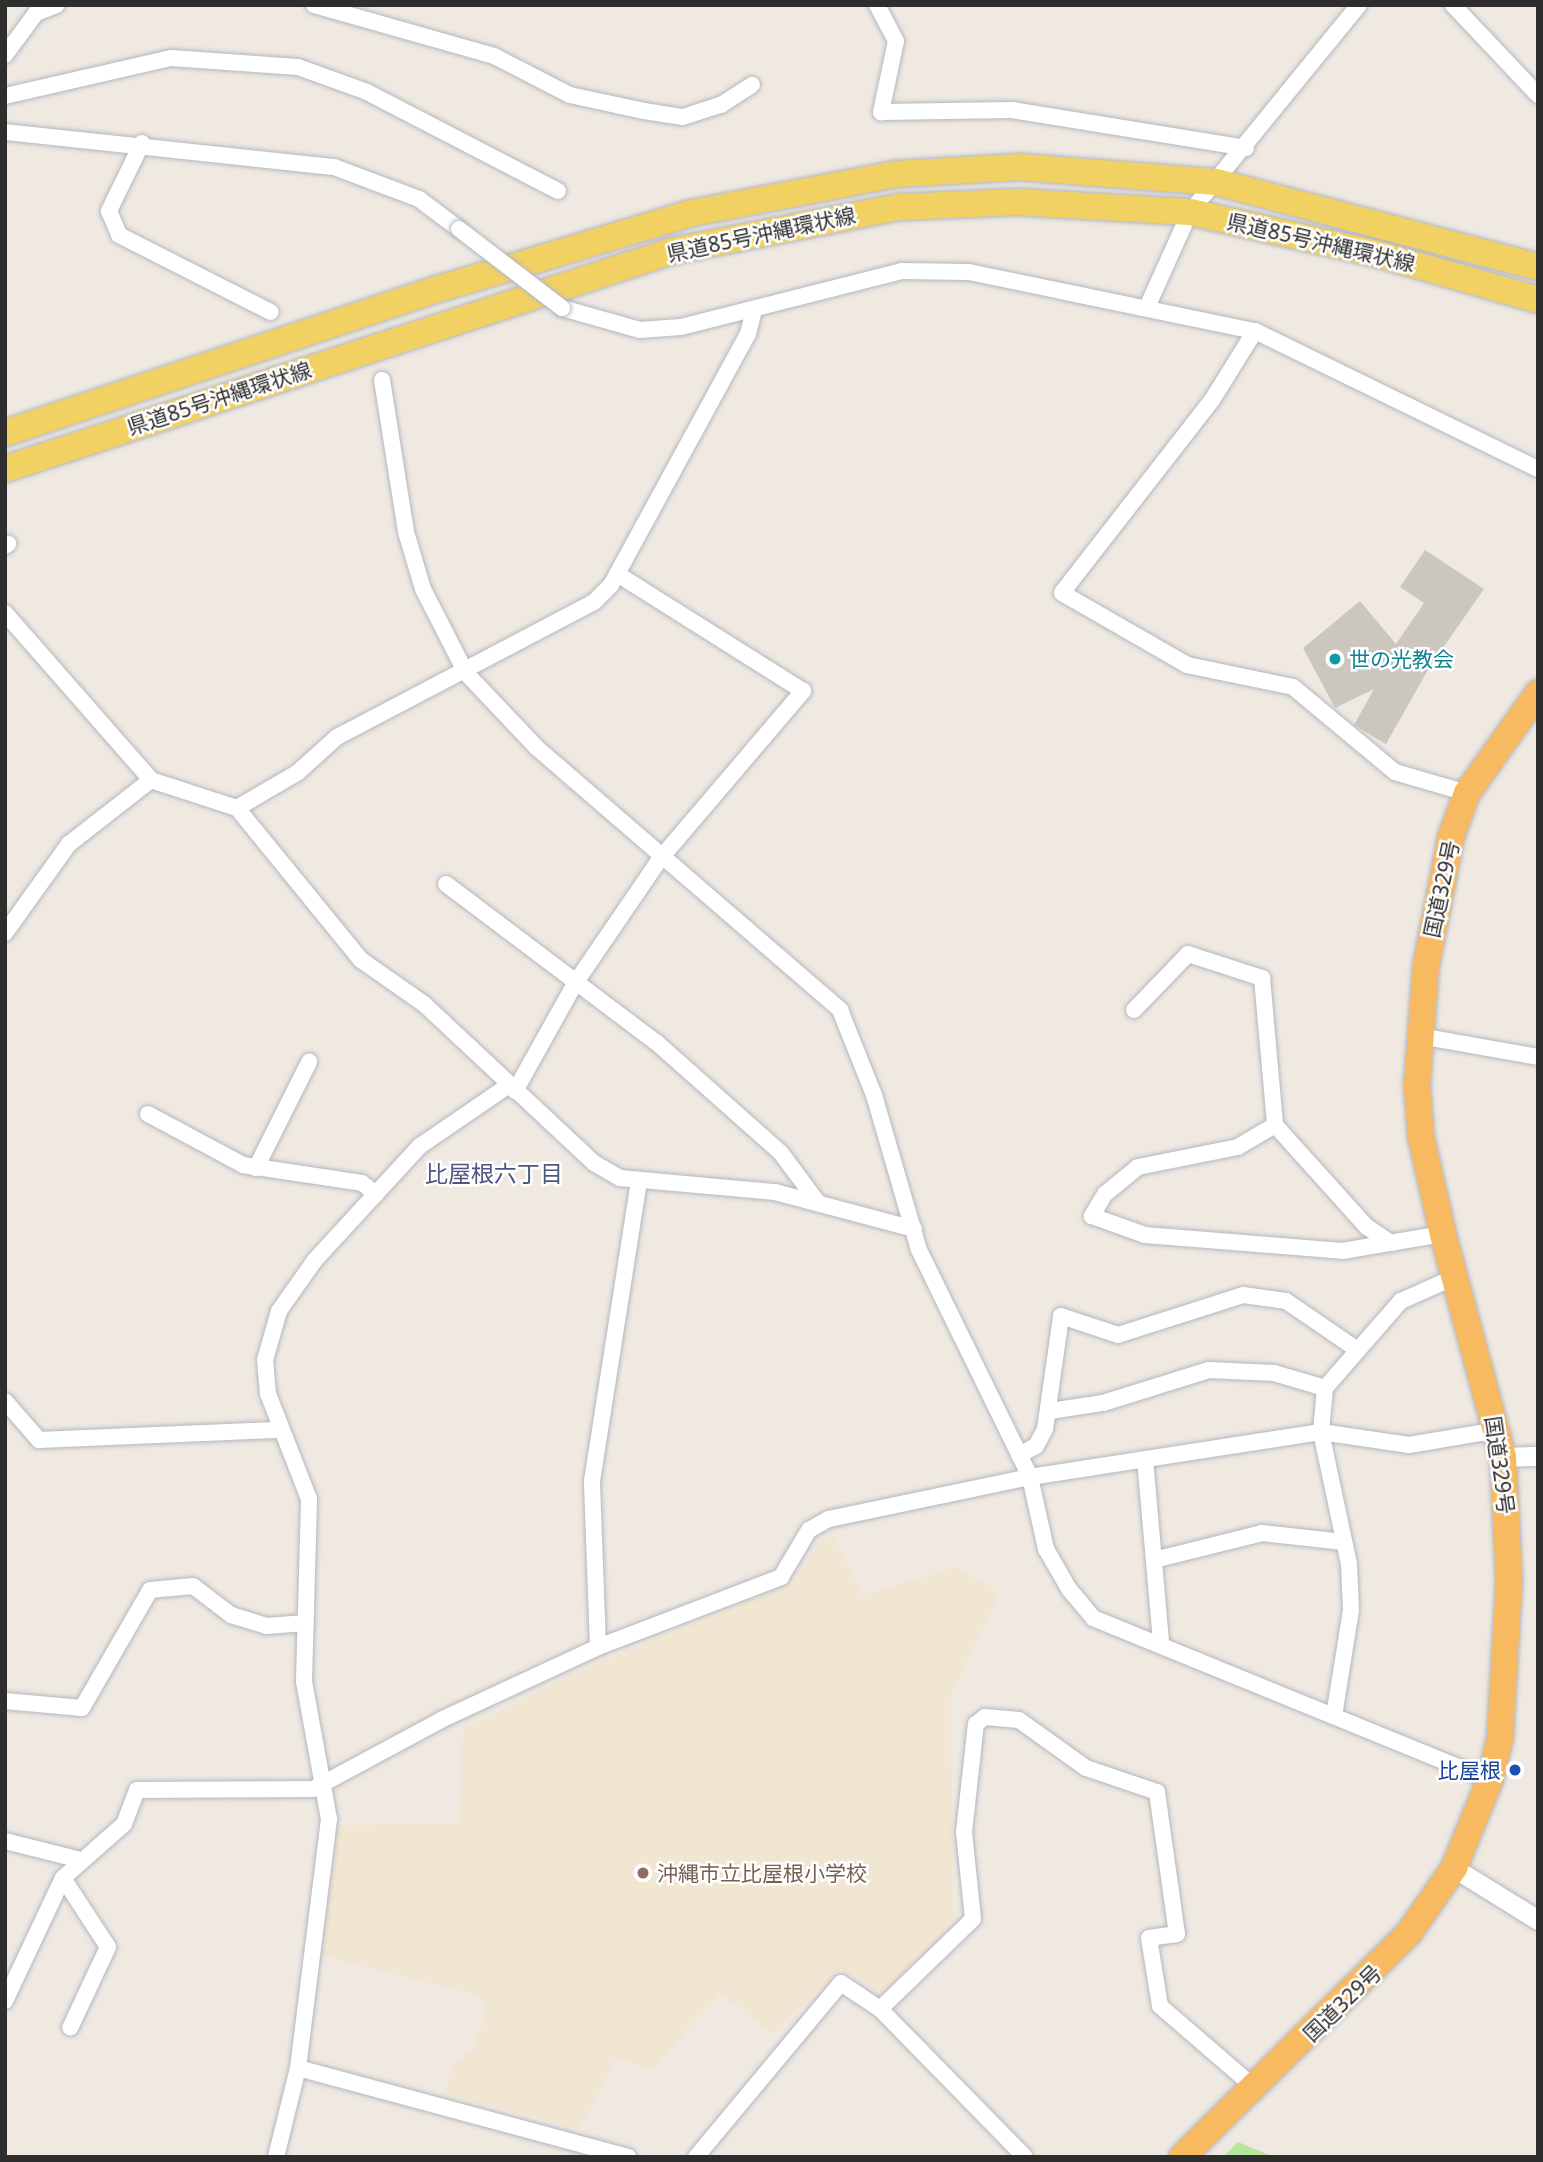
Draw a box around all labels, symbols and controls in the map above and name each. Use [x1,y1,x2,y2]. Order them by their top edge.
street label: 県道85号沖縄環状線 [664,202,858,266]
street label: 県道85号沖縄環状線 [1225,208,1417,276]
street label: 県道85号沖縄環状線 [124,356,314,440]
place label: 世の光教会 [1349,646,1454,672]
marker: 世の光教会 [1327,651,1343,667]
street label: 国道329号 [1418,838,1464,940]
district label: 比屋根六丁目 [425,1159,563,1187]
street label: 国道329号 [1481,1414,1519,1516]
place label: 比屋根 [1438,1757,1501,1783]
marker: 比屋根 [1507,1762,1523,1778]
place label: 沖縄市立比屋根小学校 [657,1860,867,1886]
marker: 沖縄市立比屋根小学校 [635,1865,651,1881]
street label: 国道329号 [1298,1960,1386,2046]

